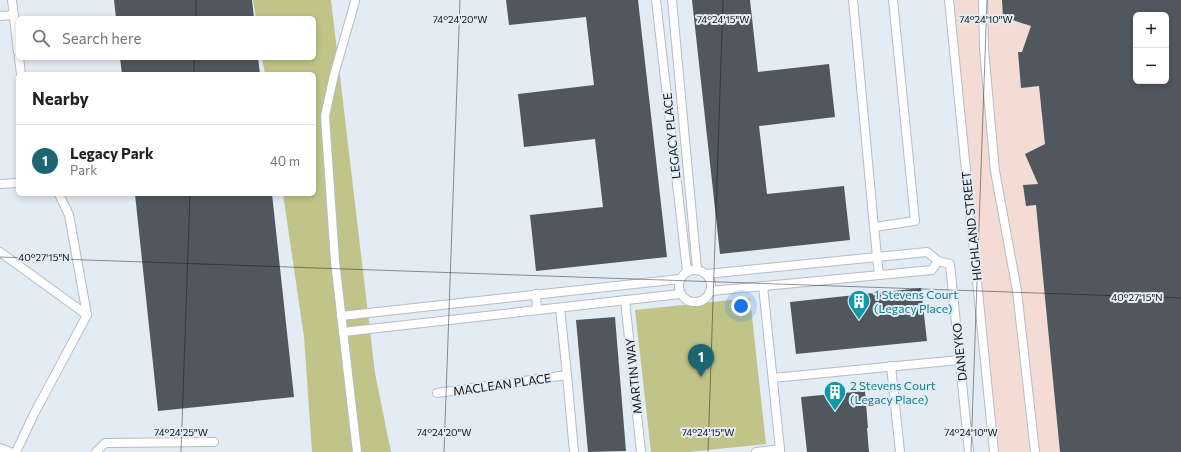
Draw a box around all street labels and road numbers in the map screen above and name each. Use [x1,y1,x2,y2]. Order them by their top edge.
street label: LEGACY PLACE [660,92,682,180]
street label: HIGHLAND STREET [958,170,984,281]
street label: DANEYKO [949,322,969,382]
street label: MARTIN WAY [622,337,644,415]
street label: MACLEAN PLACE [452,370,552,398]

